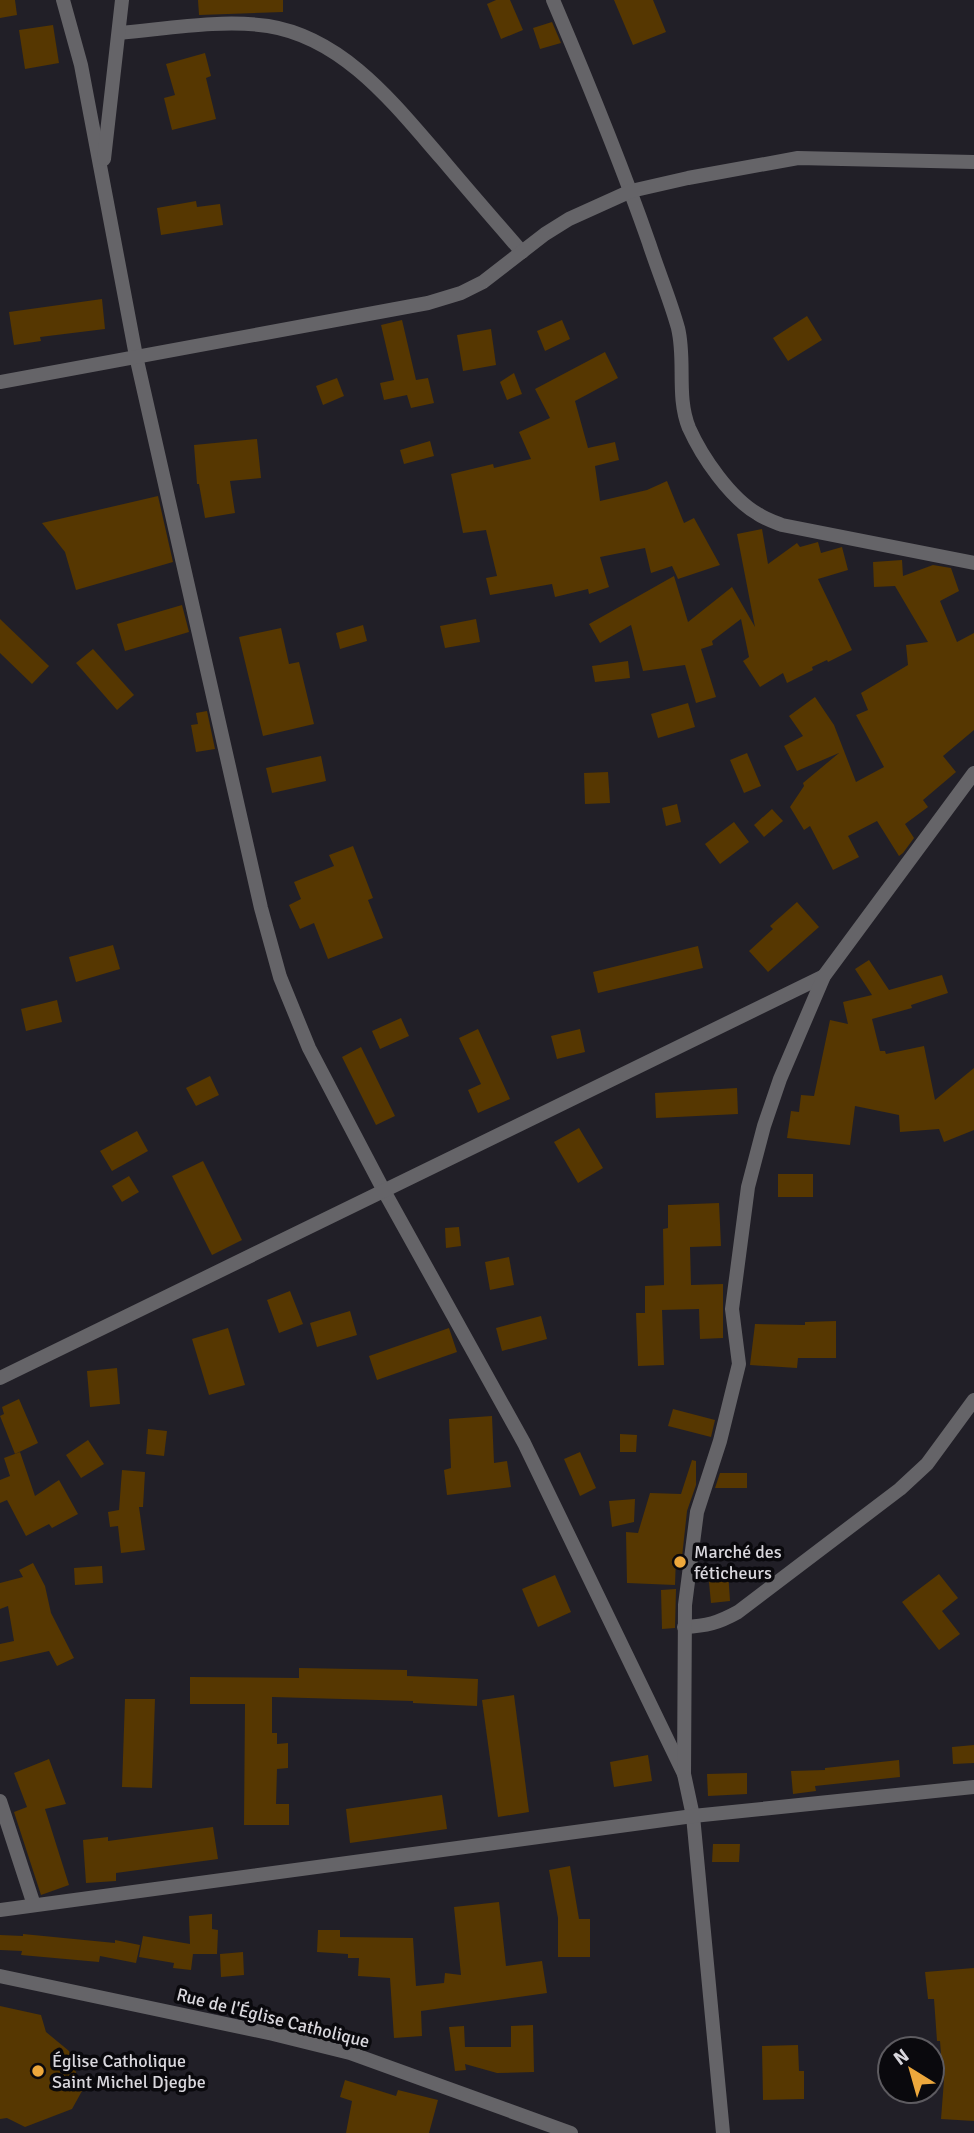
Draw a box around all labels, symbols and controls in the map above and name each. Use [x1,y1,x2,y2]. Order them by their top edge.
place label: Marché des féticheurs [694,1541,782,1584]
marker: Marché des féticheurs [672,1554,688,1570]
street label: Rue de l'Église Catholique [174,1983,372,2053]
north arrow [876,2035,946,2105]
text: N [889,2044,914,2071]
place label: Église Catholique Saint Michel Djegbe [52,2050,206,2093]
marker: Église Catholique Saint Michel Djegbe [30,2063,46,2079]

